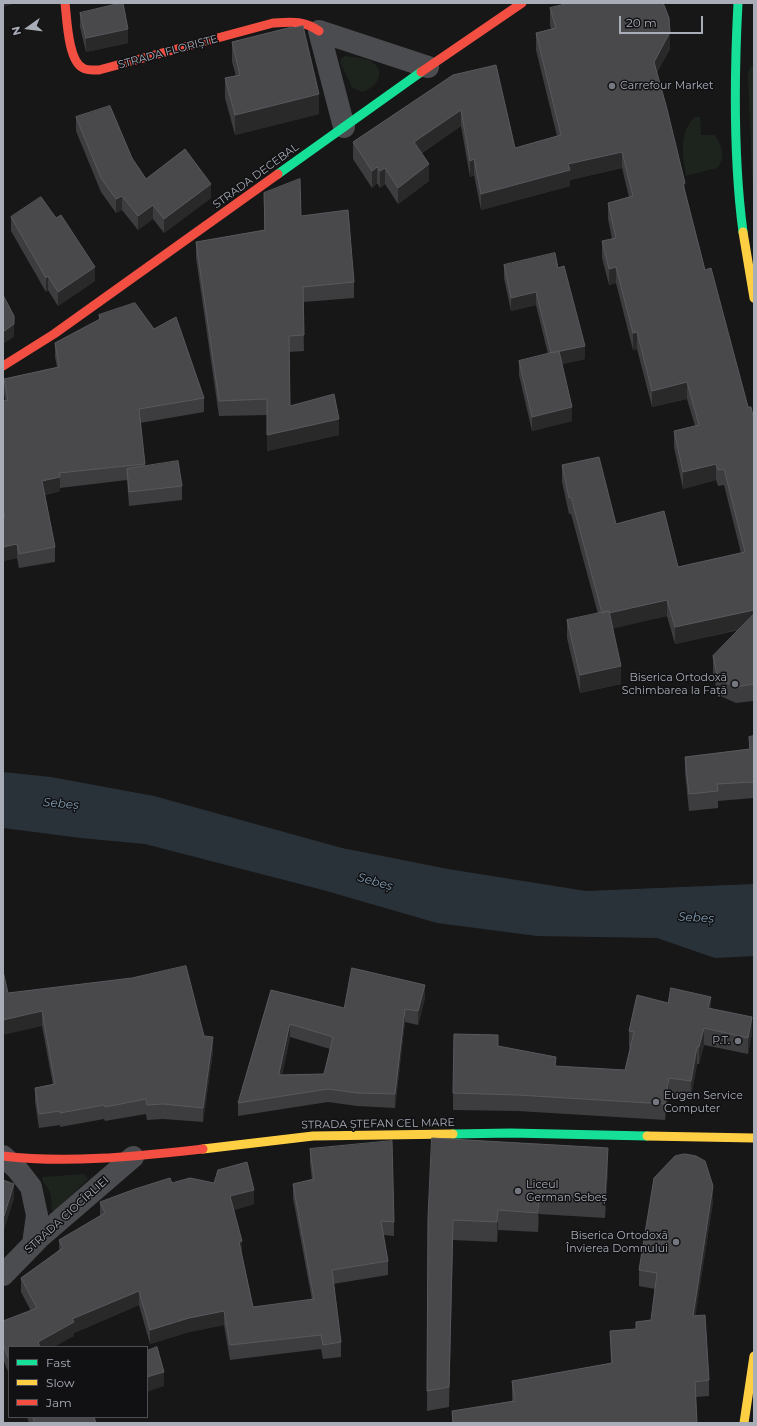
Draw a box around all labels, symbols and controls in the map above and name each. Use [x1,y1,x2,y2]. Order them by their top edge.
north arrow [8,8,48,48]
scale bar [621,8,705,34]
text: 20 m [626,15,657,30]
text: N [8,25,24,37]
street label: STRADA FLORIȘTE [117,32,219,72]
place label: Carrefour Market [620,79,713,93]
marker: Carrefour Market [607,81,617,91]
street label: STRADA DECEBAL [211,140,301,212]
place label: Biserica Ortodoxă Schimbarea la Față [622,671,727,697]
marker: Biserica Ortodoxă Schimbarea la Față [730,679,740,689]
water label: Sebeș [43,795,79,813]
water label: Sebeș [356,870,394,894]
water label: Sebeș [678,910,714,926]
place label: P.T. [712,1034,730,1048]
marker: P.T. [733,1036,743,1046]
place label: Eugen Service Computer [664,1089,743,1115]
marker: Eugen Service Computer [651,1097,661,1107]
street label: STRADA ȘTEFAN CEL MARE [301,1116,455,1132]
street label: STRADA CIOCÎRLIEI [22,1174,112,1256]
place label: Liceul German Sebeș [526,1178,607,1204]
marker: Liceul German Sebeș [513,1186,523,1196]
place label: Biserica Ortodoxă Învierea Domnului [566,1229,668,1255]
marker: Biserica Ortodoxă Învierea Domnului [671,1237,681,1247]
legend [8,1346,148,1418]
text: Fast [46,1355,71,1370]
text: Slow [46,1375,75,1390]
text: Jam [46,1395,72,1410]

